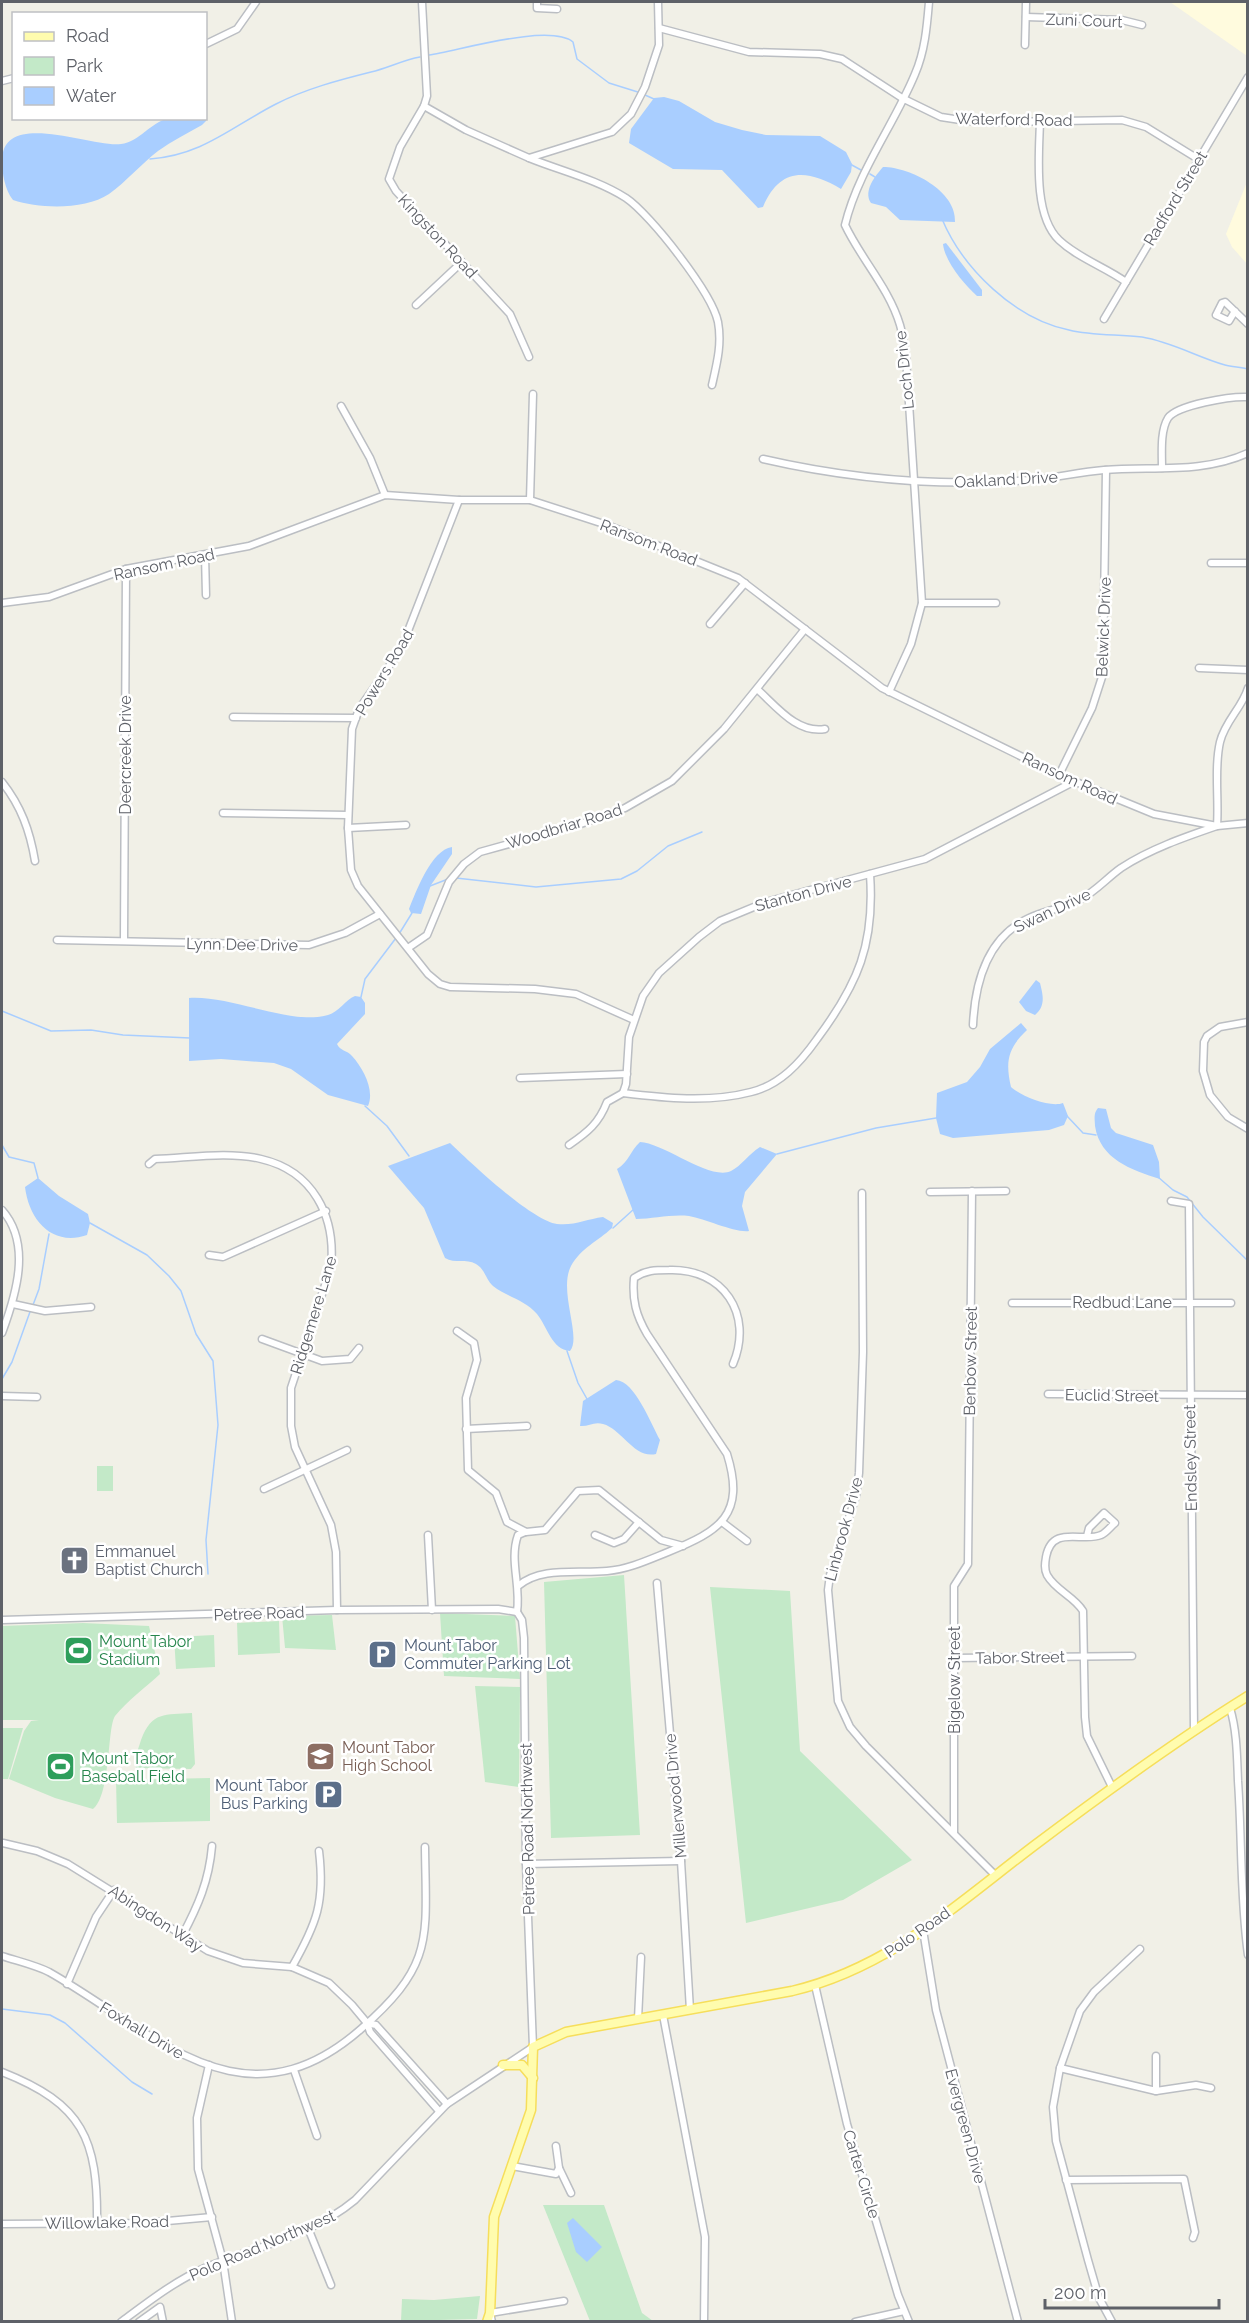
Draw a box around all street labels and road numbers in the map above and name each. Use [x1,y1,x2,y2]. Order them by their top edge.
street label: Zuni Court [1045,10,1124,31]
street label: Waterford Road [955,109,1073,130]
street label: Radford Street [1140,147,1212,249]
street label: Kingston Road [394,191,481,282]
street label: Loch Drive [891,330,918,410]
street label: Oakland Drive [954,467,1058,492]
street label: Ransom Road [597,515,700,570]
street label: Ransom Road [112,545,216,584]
street label: Belwick Drive [1092,577,1115,677]
street label: Powers Road [351,626,418,719]
street label: Deercreek Drive [116,695,135,815]
street label: Ransom Road [1019,748,1120,809]
street label: Woodbriar Road [504,800,624,853]
street label: Stanton Drive [753,871,854,916]
street label: Swan Drive [1011,884,1094,937]
street label: Lynn Dee Drive [186,934,298,955]
street label: Ridgemere Lane [286,1254,341,1377]
street label: Redbud Lane [1072,1293,1172,1312]
street label: Benbow Street [960,1305,981,1416]
street label: Euclid Street [1065,1385,1160,1406]
street label: Endsley Street [1180,1404,1201,1512]
street label: Linbrook Drive [820,1475,867,1583]
street label: Petree Road [213,1602,305,1625]
street label: Bigelow Street [945,1625,964,1734]
street label: Tabor Street [975,1647,1066,1668]
street label: Millerwood Drive [661,1733,690,1859]
street label: Petree Road Northwest [516,1742,539,1915]
street label: Abingdon Way [105,1881,207,1956]
street label: Polo Road [881,1903,954,1962]
street label: Foxhall Drive [96,1998,187,2063]
street label: Evergreen Drive [941,2067,990,2186]
street label: Carter Circle [839,2128,884,2221]
street label: Polo Road Northwest [186,2206,339,2285]
street label: Willowlake Road [45,2212,169,2233]

